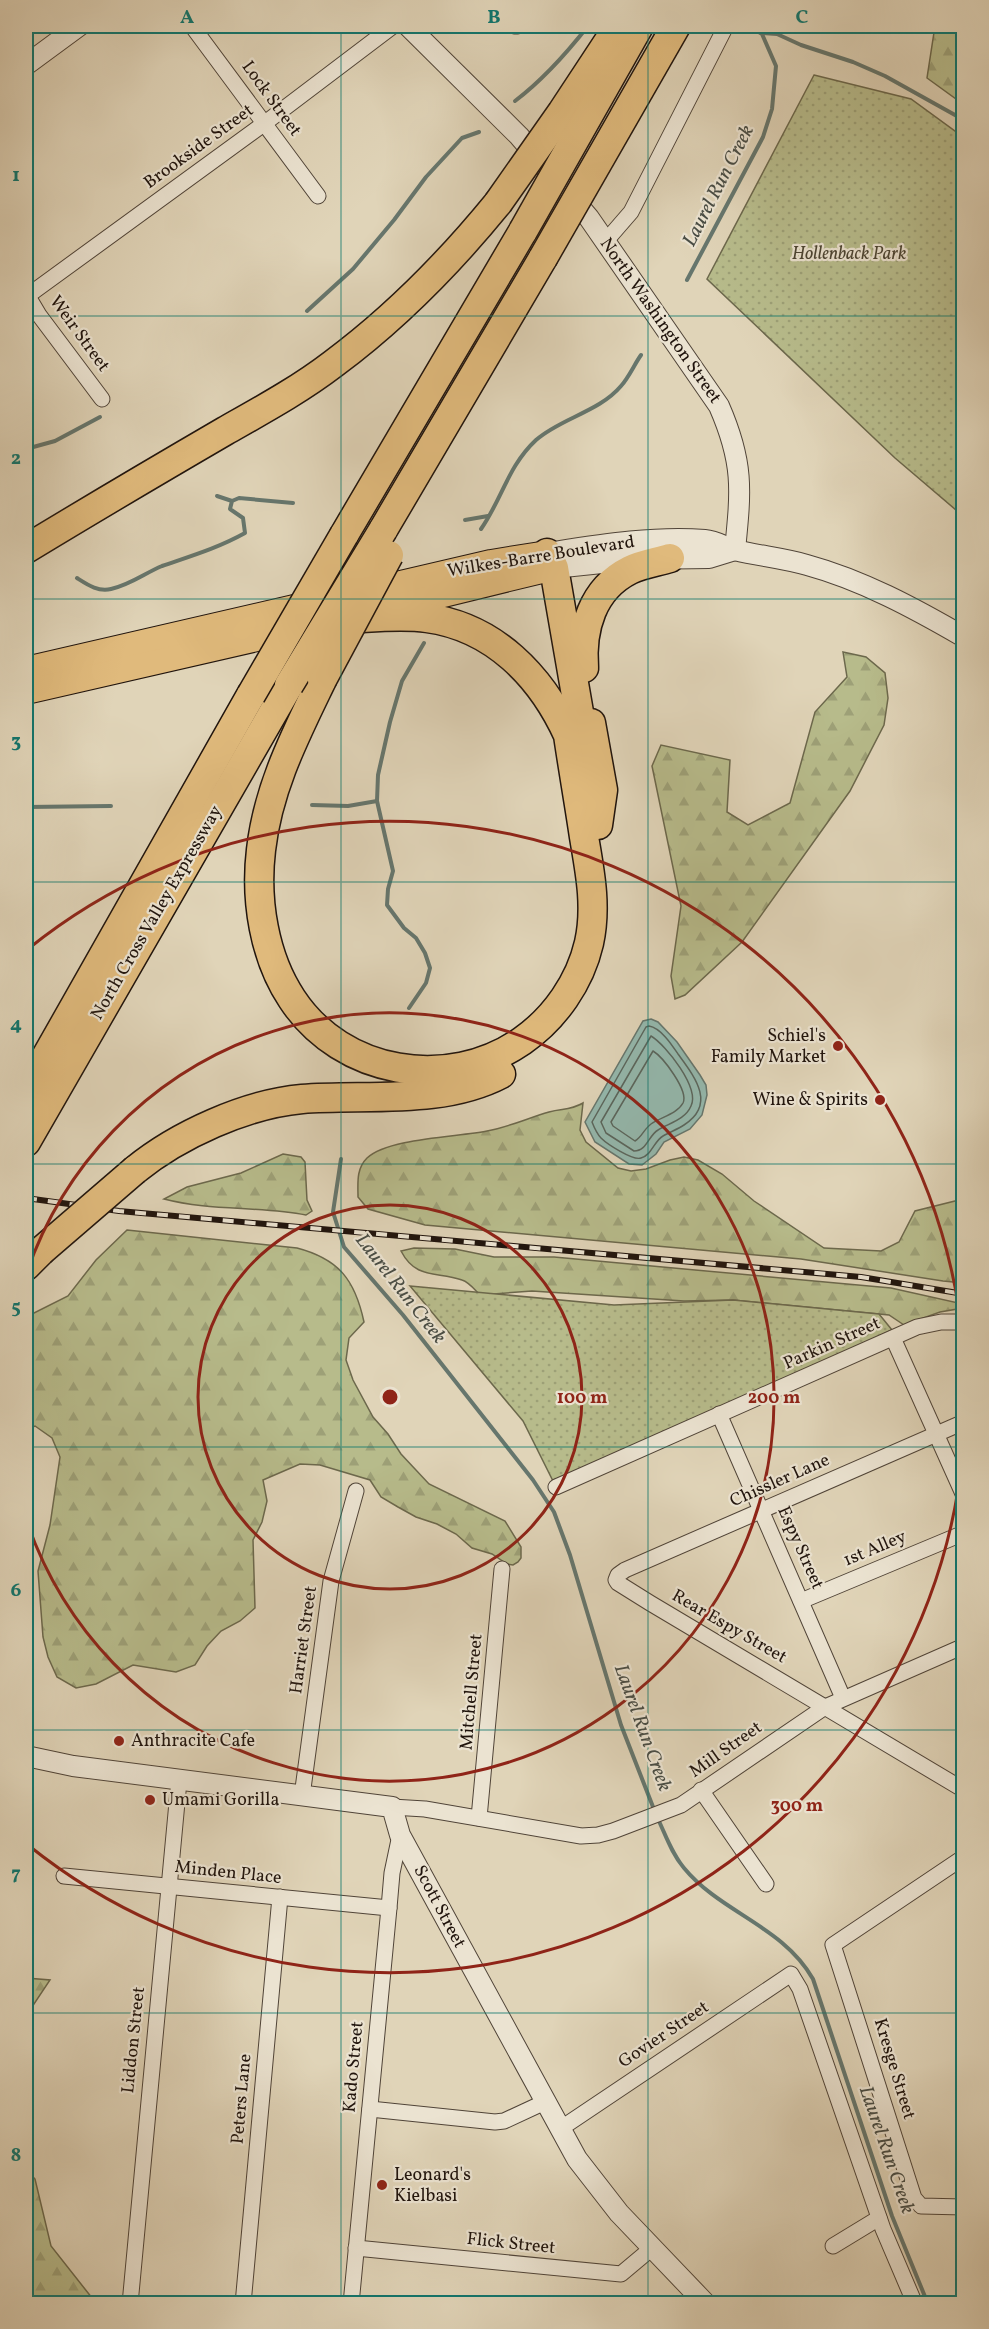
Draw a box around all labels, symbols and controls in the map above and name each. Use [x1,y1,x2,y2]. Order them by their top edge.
text: A [180,4,194,32]
text: B [487,4,501,32]
text: C [796,4,809,32]
street label: Lock Street [235,56,307,142]
street label: Brookside Street [139,99,259,195]
water label: Laurel Run Creek [676,120,762,252]
text: 1 [12,162,20,190]
street label: North Washington Street [593,233,727,409]
park label: Hollenback Park [792,242,906,267]
street label: Weir Street [43,291,115,377]
text: 2 [11,445,21,473]
street label: Wilkes-Barre Boulevard [446,530,636,584]
text: 3 [11,728,21,756]
street label: North Cross Valley Expressway [85,801,229,1025]
text: 4 [10,1011,22,1039]
place label: Schiel's Family Market [711,1024,826,1070]
marker: Schiel's Family Market [831,1039,845,1053]
place label: Wine & Spirits [753,1088,868,1113]
marker: Wine & Spirits [873,1093,887,1107]
water label: Laurel Run Creek [348,1228,452,1350]
text: 5 [11,1294,21,1322]
street label: Parkin Street [780,1311,884,1377]
text: 100 m [557,1386,607,1411]
text: 200 m [748,1386,800,1411]
centre of rings [380,1387,400,1407]
street label: Chissler Lane [726,1448,834,1514]
street label: Espy Street [771,1502,829,1594]
street label: 1st Alley [840,1524,911,1573]
text: 6 [11,1577,22,1605]
street label: Harriet Street [284,1584,324,1696]
street label: Rear Espy Street [667,1584,791,1670]
street label: Mitchell Street [454,1633,490,1751]
water label: Laurel Run Creek [606,1661,678,1795]
street label: Mill Street [685,1716,767,1784]
place label: Anthracite Cafe [131,1729,255,1754]
marker: Anthracite Cafe [112,1734,126,1748]
place label: Umami Gorilla [162,1788,279,1813]
marker: Umami Gorilla [143,1793,157,1807]
text: 300 m [771,1794,823,1819]
street label: Minden Place [173,1855,283,1891]
text: 7 [11,1860,21,1888]
street label: Scott Street [407,1861,471,1953]
street label: Liddon Street [116,1986,152,2094]
street label: Govier Street [614,1995,714,2075]
street label: Kresge Street [867,2015,921,2123]
street label: Kado Street [338,2020,370,2114]
street label: Peters Lane [226,2053,258,2145]
water label: Laurel Run Creek [851,2082,921,2218]
text: 8 [11,2142,21,2170]
place label: Leonard's Kielbasi [394,2163,471,2209]
marker: Leonard's Kielbasi [375,2178,389,2192]
street label: Flick Street [465,2227,557,2261]

